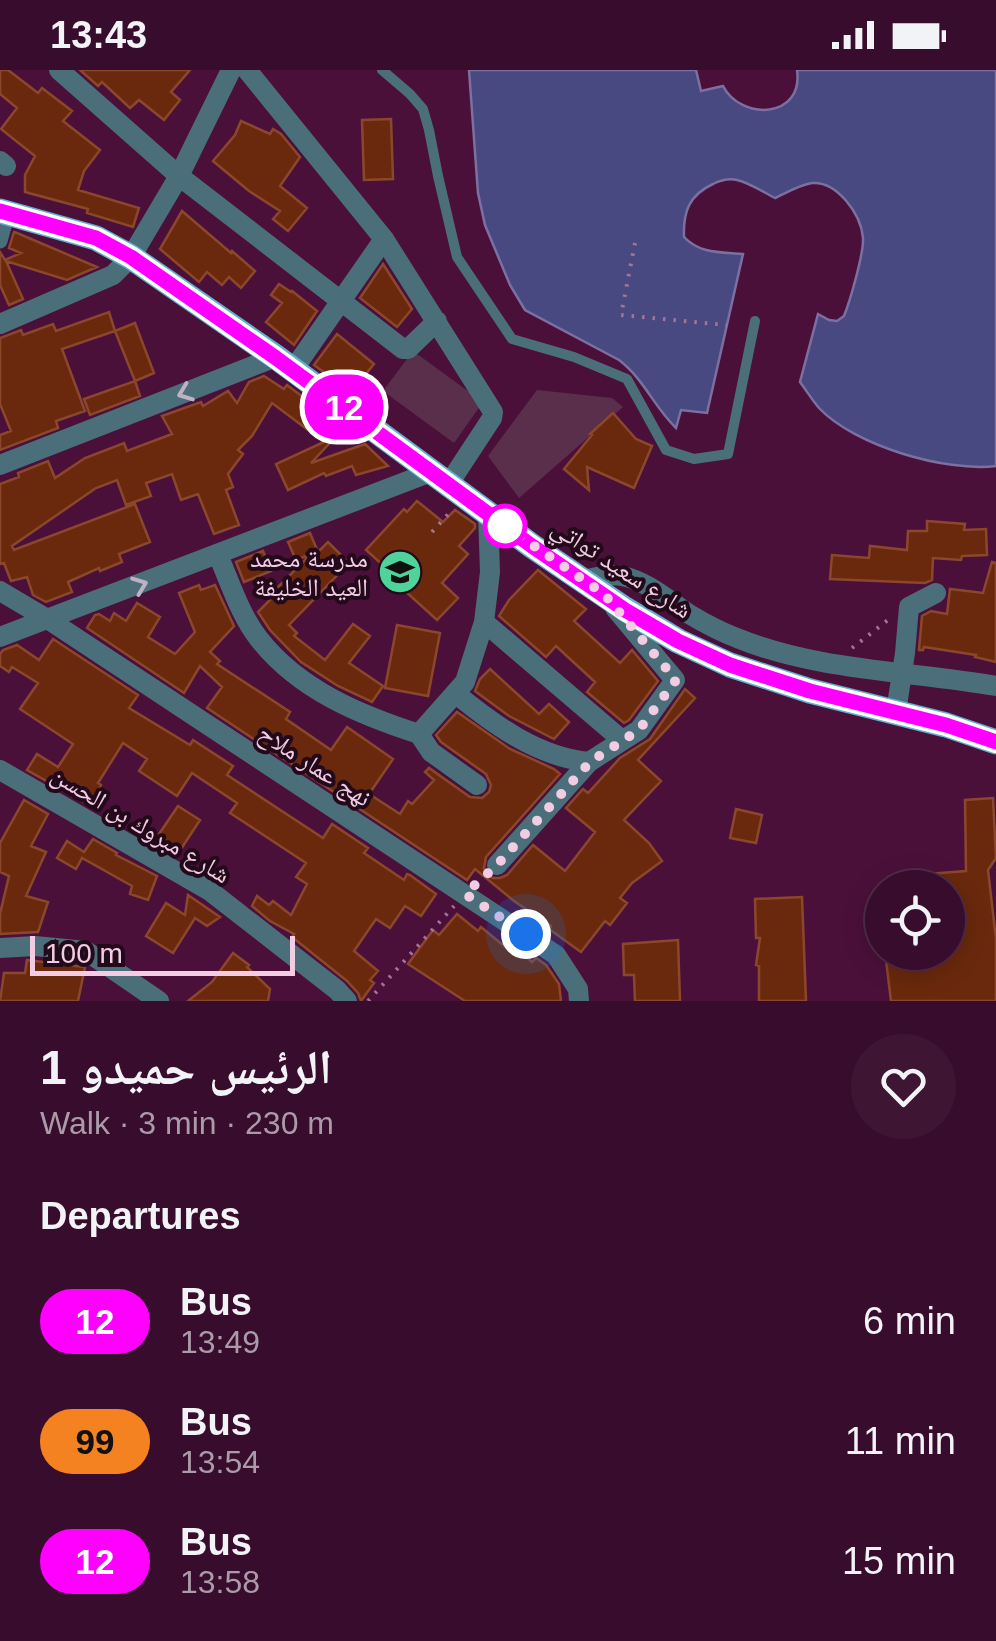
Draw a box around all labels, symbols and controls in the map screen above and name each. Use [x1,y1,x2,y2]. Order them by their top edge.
text: 13:43 [50,14,147,56]
line badge: 12 [299,374,389,440]
one-way arrow [178,381,195,401]
text: 12 [325,388,363,427]
unlabelled marker [484,505,526,547]
street label: شارع سعيد تواتي [543,512,697,629]
place label: مدرسة محمد العيد الخليفة [250,544,368,601]
school or university icon: مدرسة محمد العيد الخليفة [377,549,423,595]
one-way arrow [130,576,147,596]
street label: نهج عمار ملاح [252,718,376,813]
street label: شارع مبروك بن الحسن [46,760,235,890]
map controls [865,870,965,970]
button: locate [865,870,965,970]
your location [501,909,551,959]
scale bar [30,931,295,976]
text: 100 m [45,938,123,969]
button: heart [851,1034,956,1139]
text: الرئيس حميدو 1 [40,1041,332,1094]
text: Walk · 3 min · 230 m [40,1105,334,1141]
text: Departures [40,1195,241,1237]
text: Bus [180,1281,252,1323]
text: 6 min [863,1300,956,1342]
text: 12 [76,1302,114,1341]
text: 13:49 [180,1324,260,1360]
text: Bus [180,1401,252,1443]
text: 11 min [845,1420,956,1462]
text: 99 [76,1422,114,1461]
text: 13:54 [180,1444,260,1480]
text: Bus [180,1521,252,1563]
text: 15 min [842,1540,956,1582]
text: 12 [76,1542,114,1581]
text: 13:58 [180,1564,260,1600]

